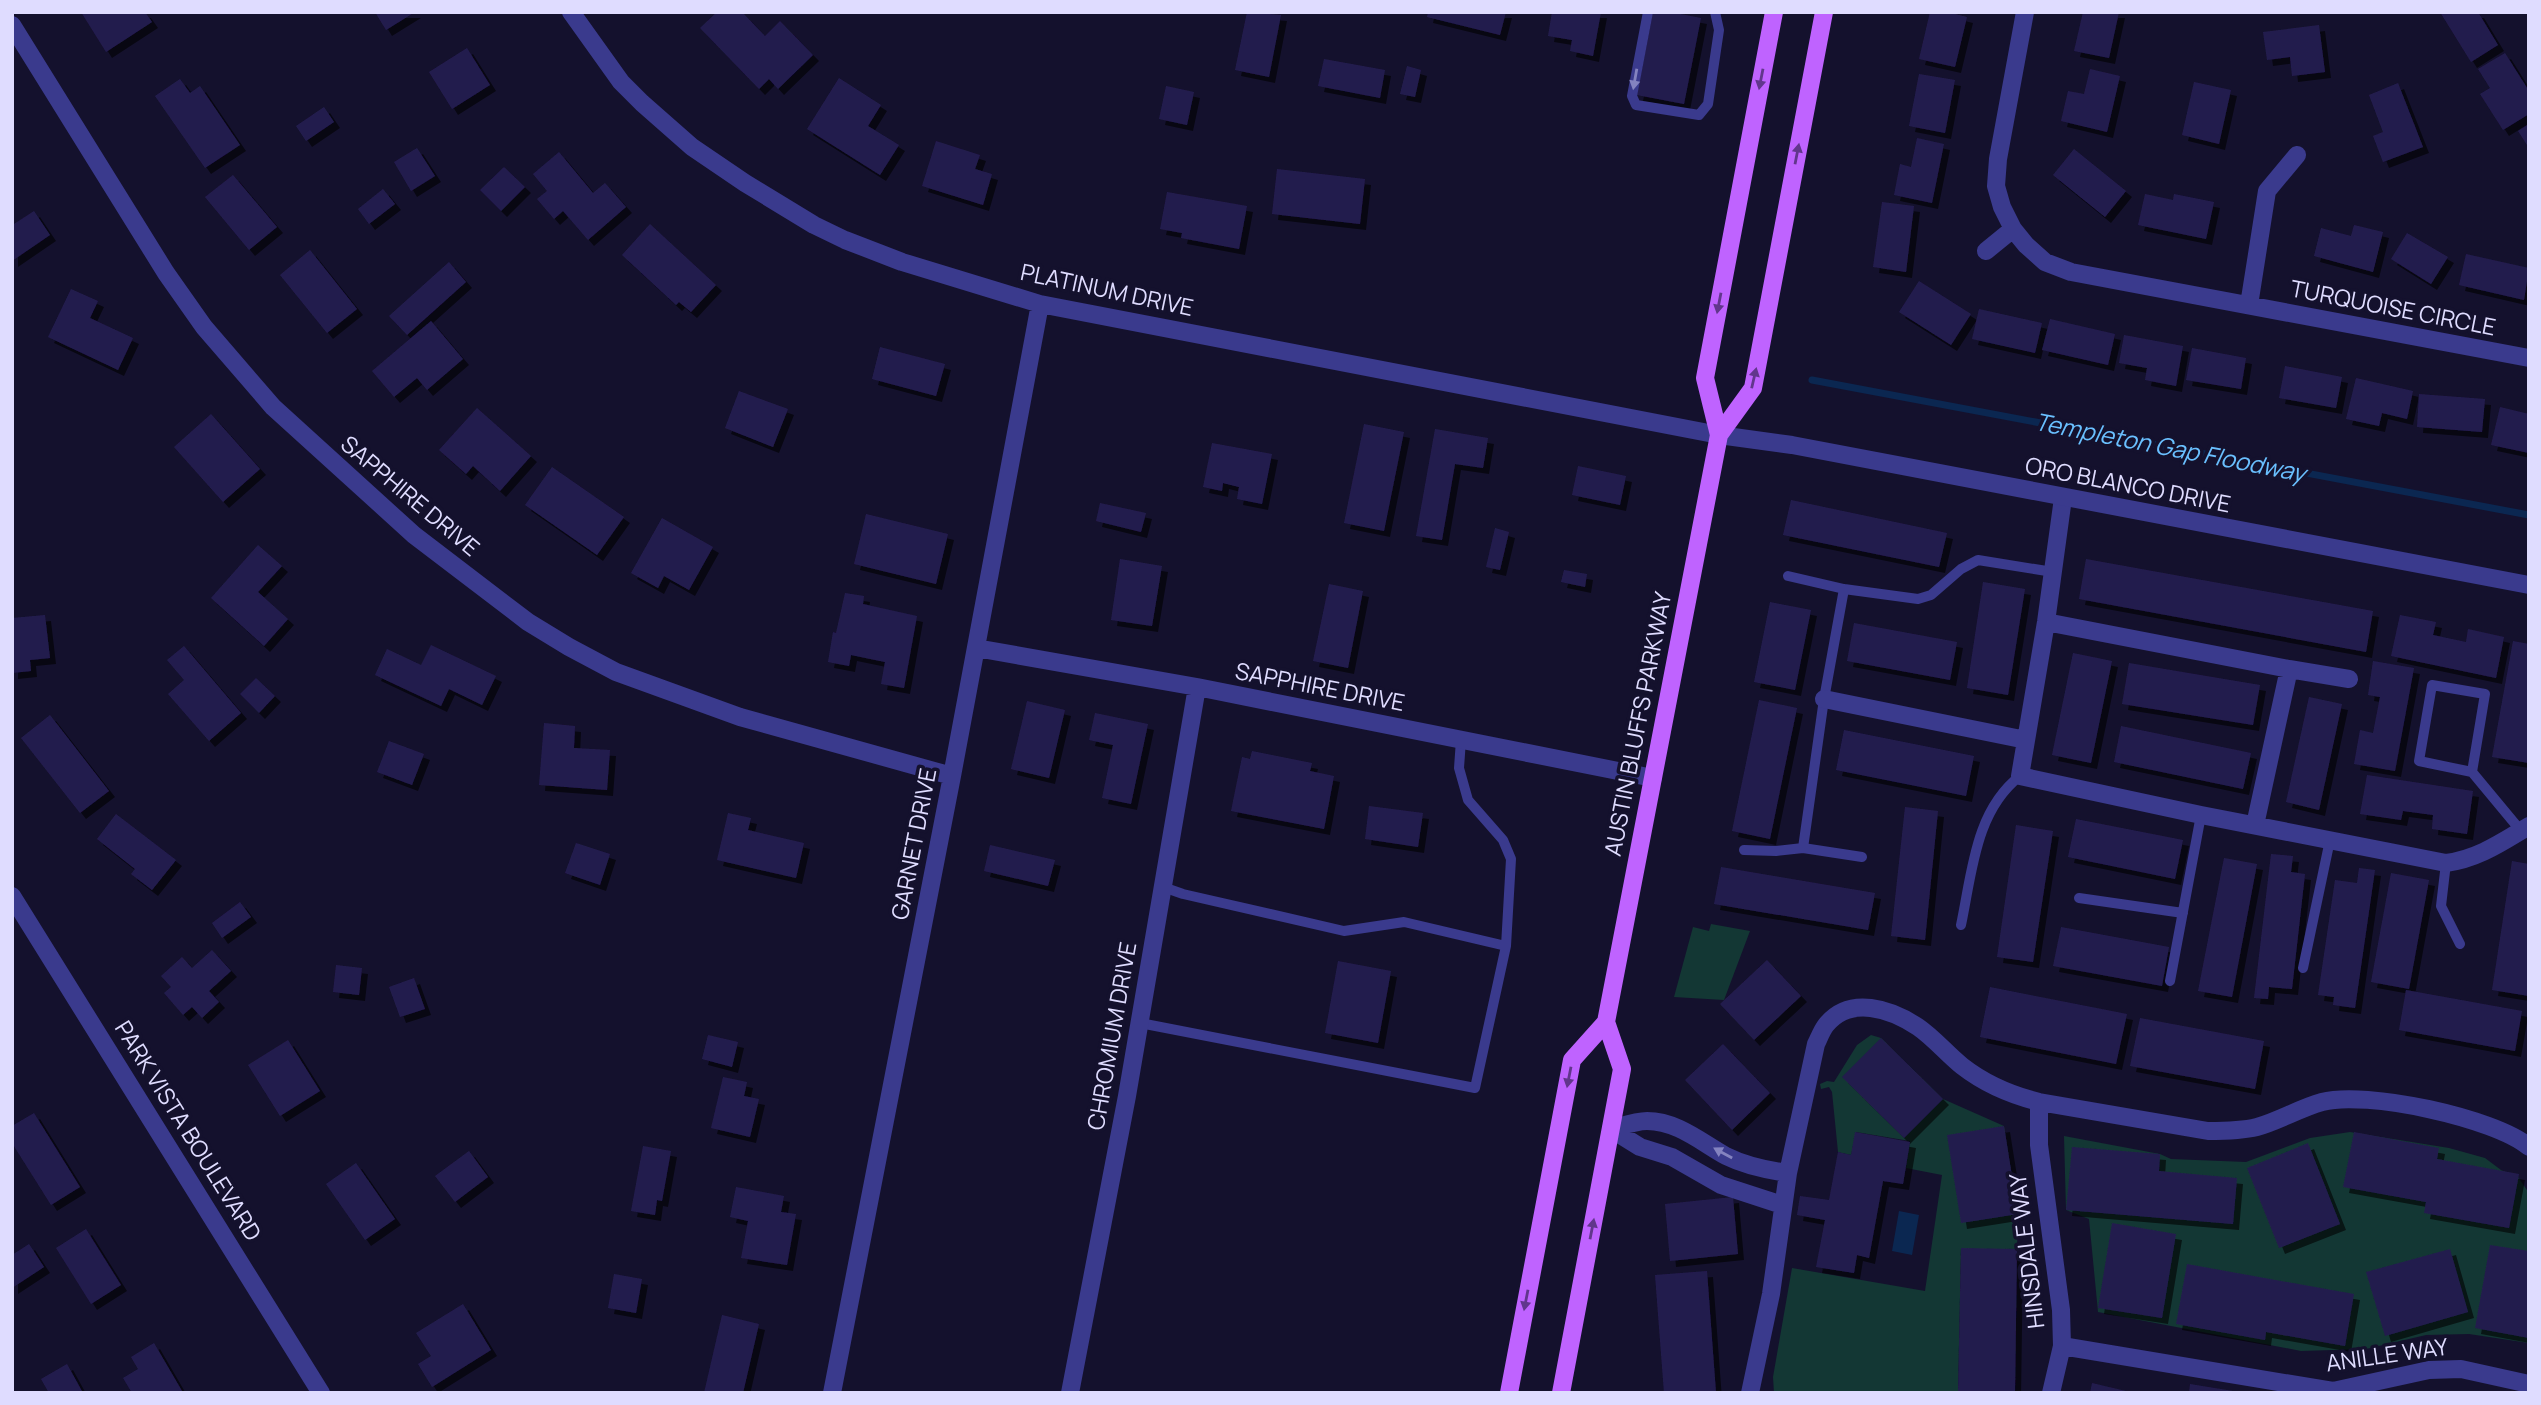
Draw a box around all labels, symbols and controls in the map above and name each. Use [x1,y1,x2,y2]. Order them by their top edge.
one-way arrow [1630,68,1641,90]
one-way arrow [1756,68,1767,90]
one-way arrow [1792,143,1803,165]
street label: PLATINUM DRIVE [1018,255,1197,323]
street label: TURQUOISE CIRCLE [2288,271,2499,343]
one-way arrow [1713,292,1724,314]
one-way arrow [1749,367,1760,389]
water label: Templeton Gap Floodway [2032,404,2312,490]
street label: SAPPHIRE DRIVE [334,428,487,563]
street label: ORO BLANCO DRIVE [2023,448,2234,520]
street label: AUSTIN BLUFFS PARKWAY [1596,589,1678,859]
street label: SAPPHIRE DRIVE [1233,654,1408,718]
street label: GARNET DRIVE [883,765,943,922]
street label: CHROMIUM DRIVE [1079,939,1143,1132]
street label: PARK VISTA BOULEVARD [108,1014,270,1247]
one-way arrow [1563,1066,1574,1088]
one-way arrow [1714,1147,1733,1159]
street label: HINSDALE WAY [2001,1172,2051,1330]
one-way arrow [1587,1218,1598,1240]
one-way arrow [1520,1290,1531,1312]
street label: ANILLE WAY [2324,1330,2450,1378]

